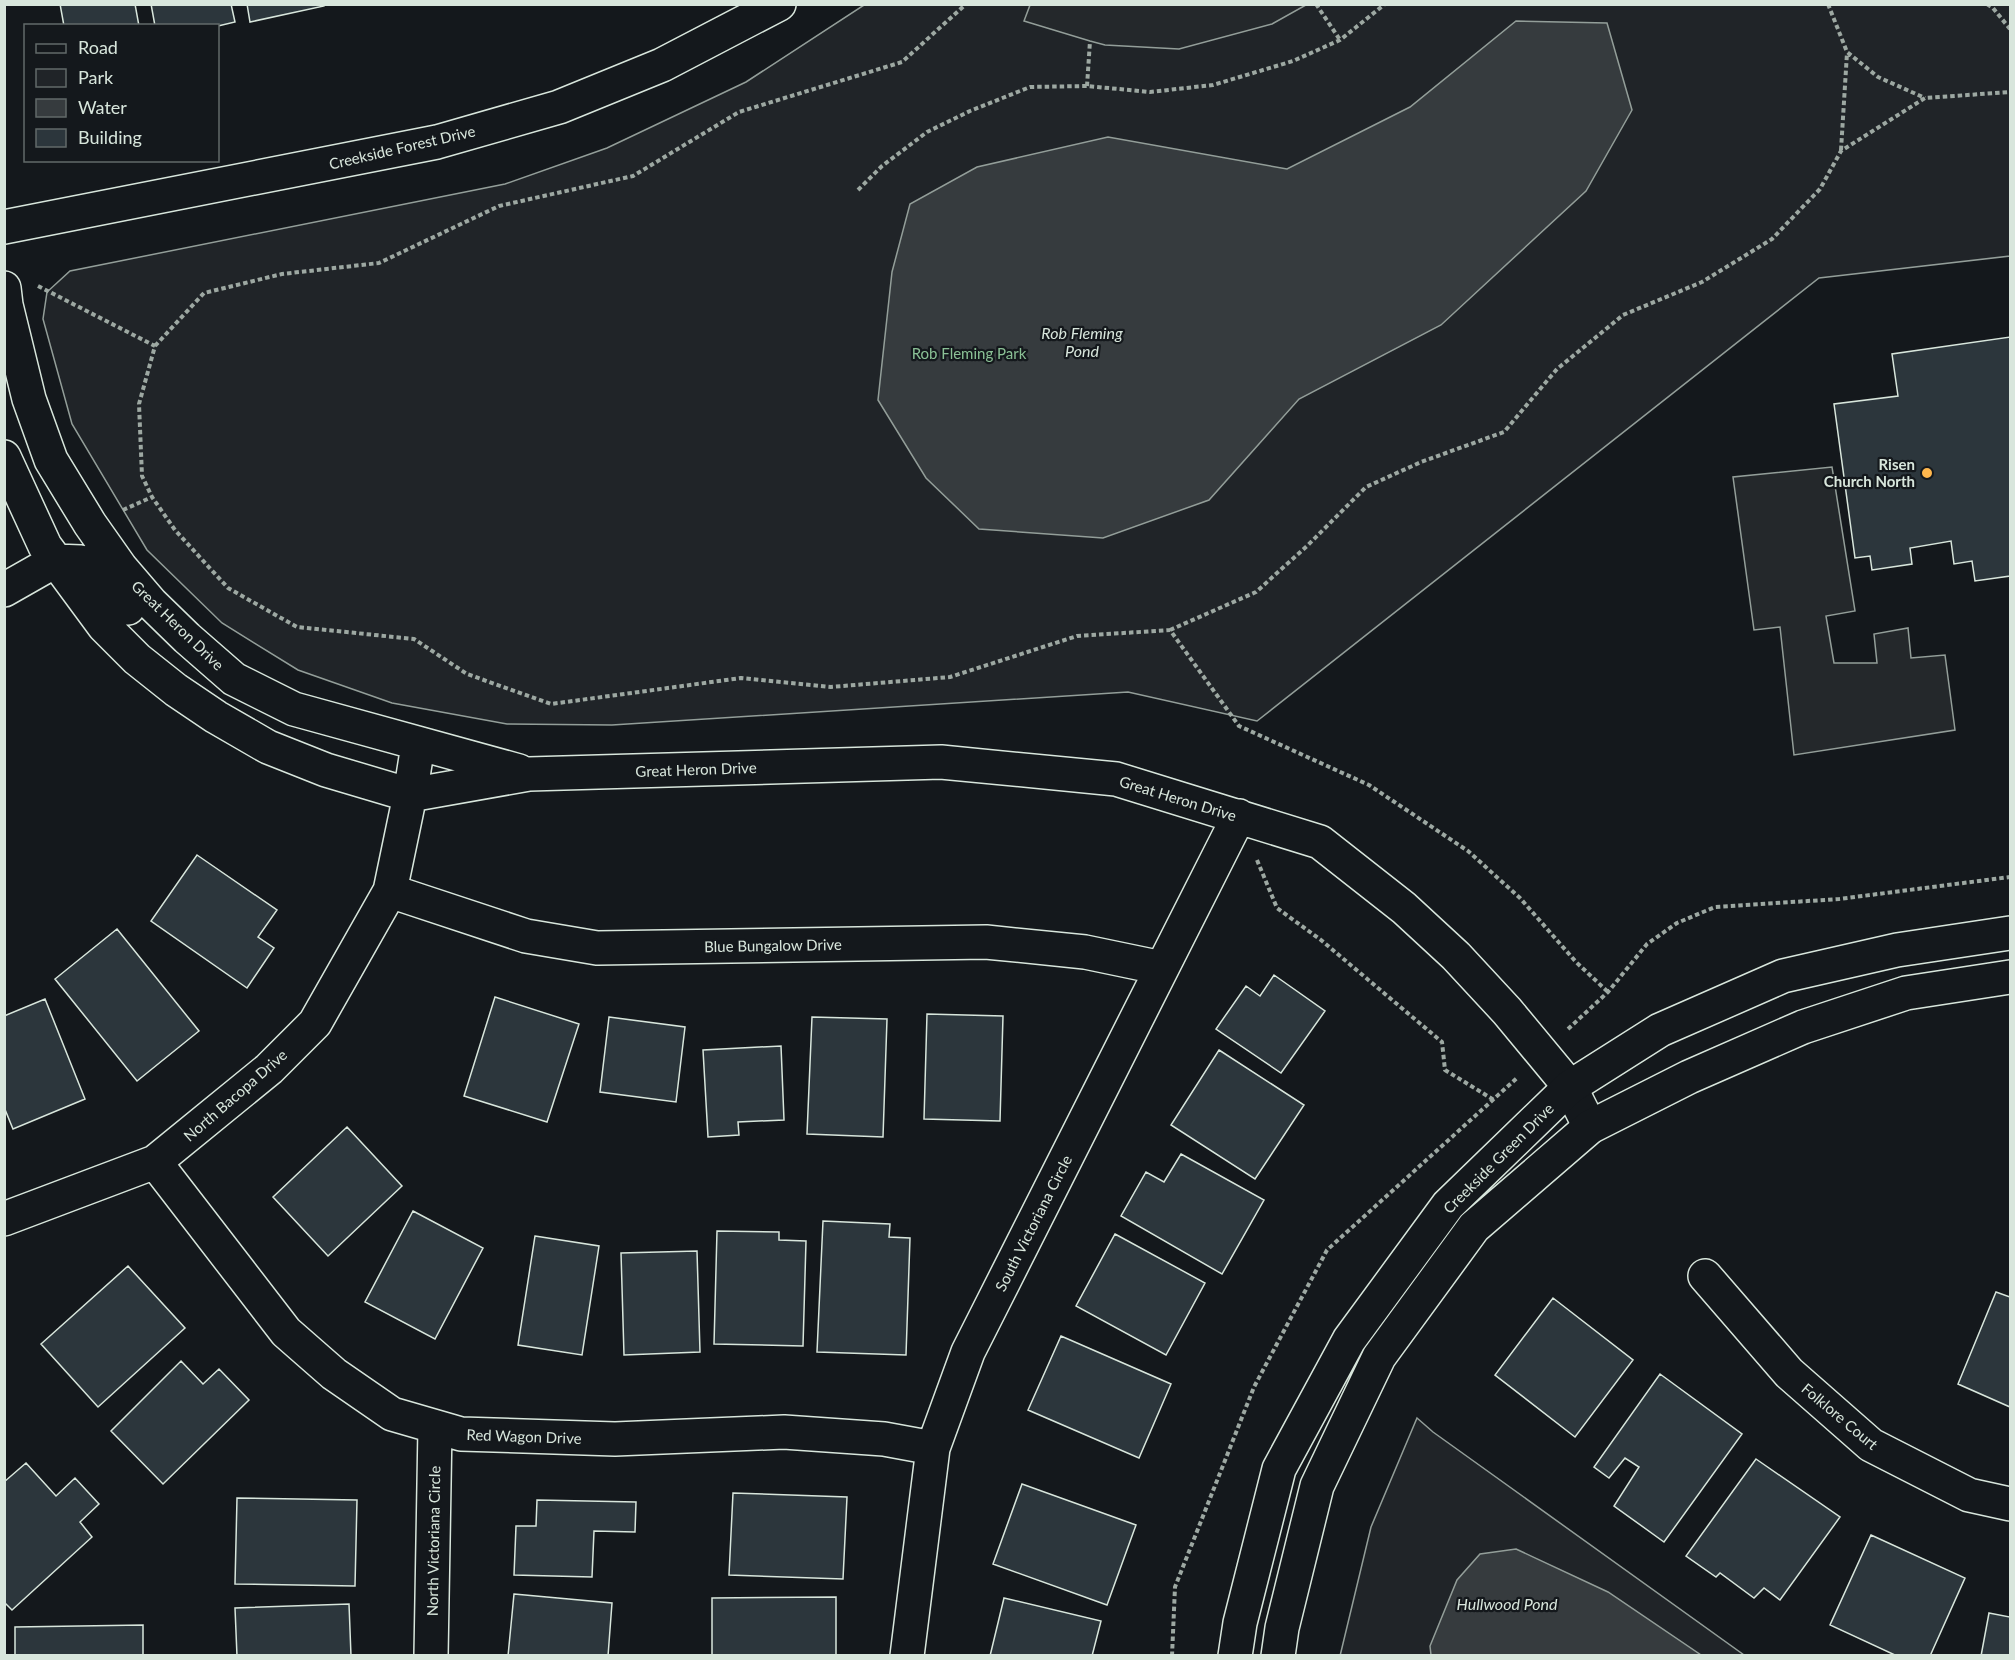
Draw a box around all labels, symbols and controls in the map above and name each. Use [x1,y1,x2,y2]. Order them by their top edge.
legend [24,24,219,162]
text: Road [78,36,118,58]
text: Park [78,66,114,88]
text: Water [78,96,127,118]
street label: Creekside Forest Drive [327,121,477,173]
text: Building [78,126,142,148]
water label: Rob Fleming Pond [1041,323,1123,360]
park label: Rob Fleming Park [912,344,1027,362]
place label: Risen Church North [1824,455,1915,490]
marker: Risen Church North [1920,466,1934,480]
street label: Great Heron Drive [128,576,228,674]
street label: Great Heron Drive [635,758,757,780]
street label: Great Heron Drive [1117,772,1239,824]
street label: Blue Bungalow Drive [704,935,842,955]
street label: North Bacopa Drive [180,1045,290,1145]
street label: Creekside Green Drive [1439,1099,1557,1217]
street label: South Victoriana Circle [991,1152,1075,1294]
street label: Folklore Court [1798,1379,1882,1454]
street label: Red Wagon Drive [466,1425,582,1447]
street label: North Victoriana Circle [423,1465,443,1616]
water label: Hullwood Pond [1456,1594,1558,1613]

